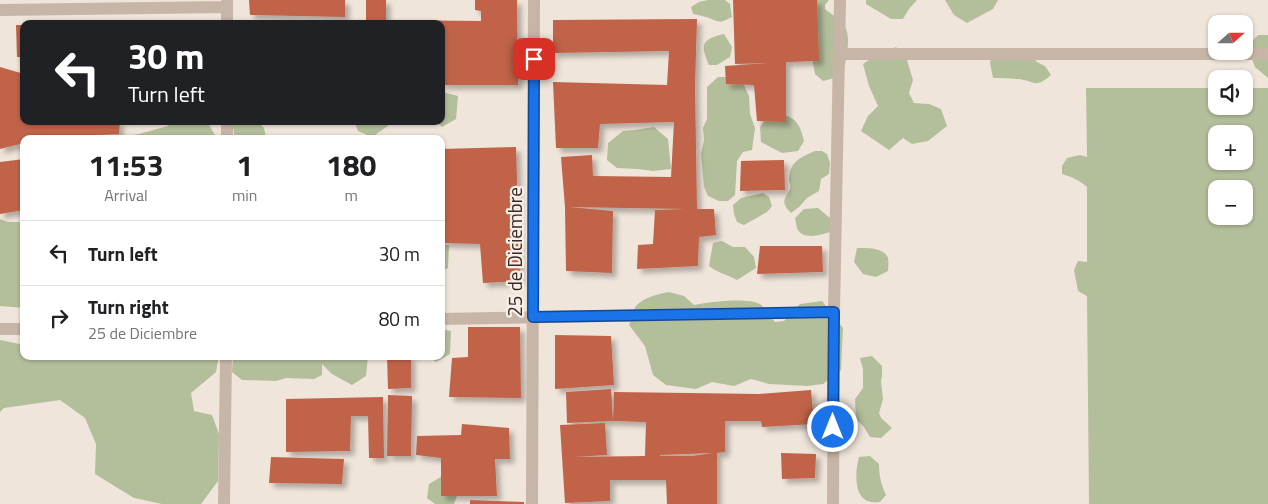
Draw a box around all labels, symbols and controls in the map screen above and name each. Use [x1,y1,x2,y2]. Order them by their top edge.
north arrow [1208,15,1252,60]
map controls [1208,15,1253,225]
text: 30 m [128,29,204,83]
pin [513,38,555,80]
icon: left [45,40,110,105]
icon: arrive [520,45,548,73]
button: sound [1208,70,1253,115]
text: Turn left [128,77,205,111]
button: + [1208,125,1253,170]
text: 11:53 [89,142,163,188]
text: 1 [236,142,253,188]
text: 180 [326,142,376,188]
button: − [1208,180,1253,225]
text: Arrival [104,183,148,207]
text: min [232,183,257,207]
text: m [345,183,358,207]
street label: 25 de Diciembre [500,187,529,317]
icon: left [45,239,73,267]
text: Turn left [88,239,158,268]
text: 30 m [379,239,420,268]
text: Turn right [88,292,169,321]
icon: right [45,304,73,332]
text: 80 m [379,304,420,333]
text: 25 de Diciembre [88,321,197,345]
position arrow [806,400,858,452]

